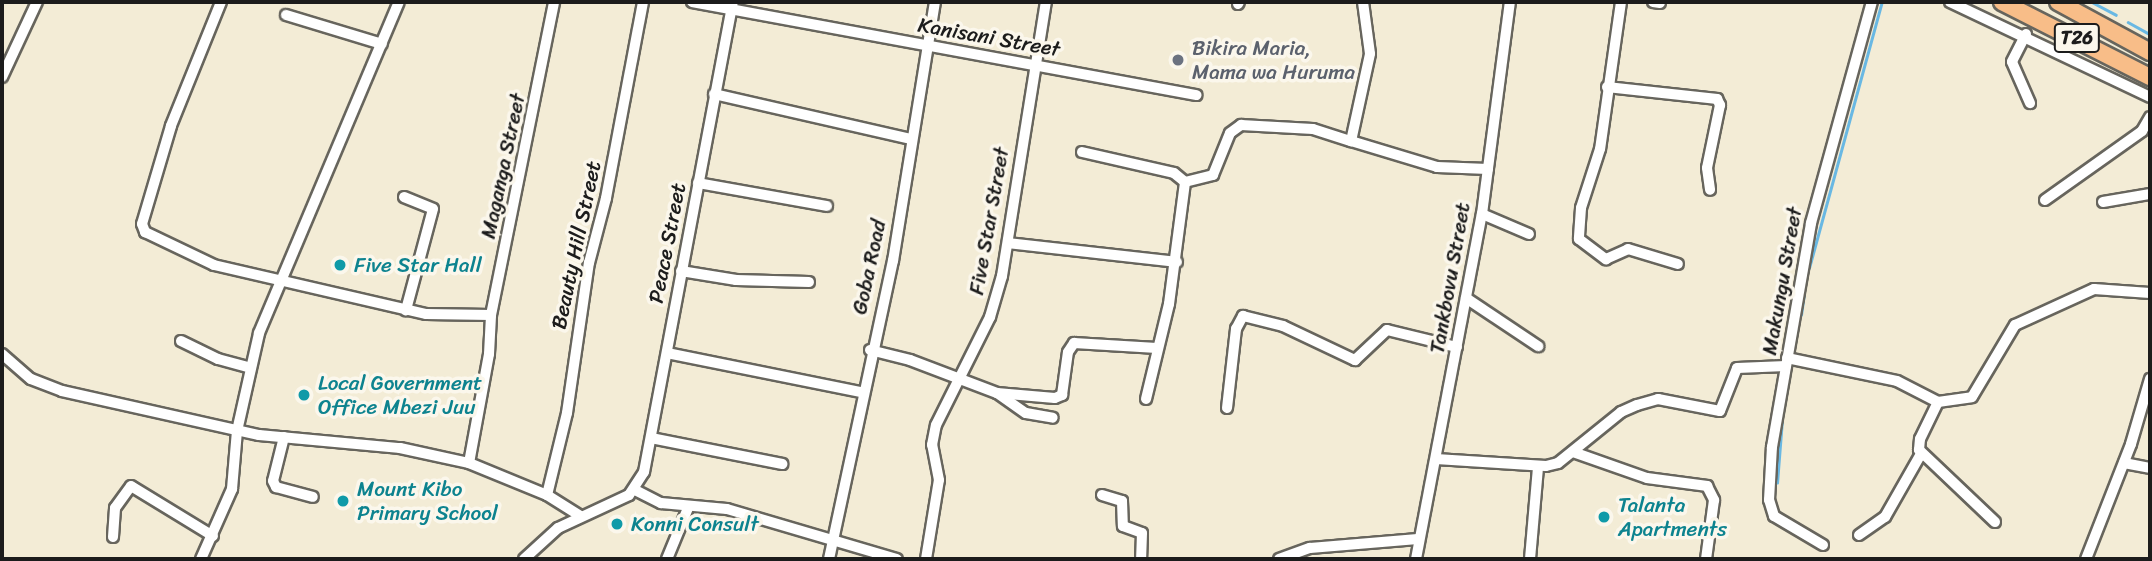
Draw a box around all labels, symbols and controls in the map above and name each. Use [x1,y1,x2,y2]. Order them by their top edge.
street label: Kanisani Street [916,12,1062,62]
road number: T26 [2052,22,2102,54]
place label: Bikira Maria, Mama wa Huruma [1192,35,1355,85]
marker: Bikira Maria, Mama wa Huruma [1170,52,1186,68]
street label: Maganga Street [475,91,531,241]
street label: Five Star Street [963,144,1015,298]
street label: Beauty Hill Street [546,159,606,331]
street label: Peace Street [643,181,691,305]
street label: Tankbovu Street [1424,201,1476,355]
street label: Makungu Street [1757,205,1807,357]
street label: Goba Road [847,217,891,317]
place label: Five Star Hall [354,252,482,278]
marker: Five Star Hall [332,257,348,273]
place label: Local Government Office Mbezi Juu [318,370,481,420]
marker: Local Government Office Mbezi Juu [296,387,312,403]
place label: Mount Kibo Primary School [357,476,498,526]
place label: Talanta Apartments [1618,492,1727,542]
marker: Mount Kibo Primary School [335,493,351,509]
marker: Talanta Apartments [1596,509,1612,525]
place label: Konni Consult [631,511,759,537]
marker: Konni Consult [609,516,625,532]

